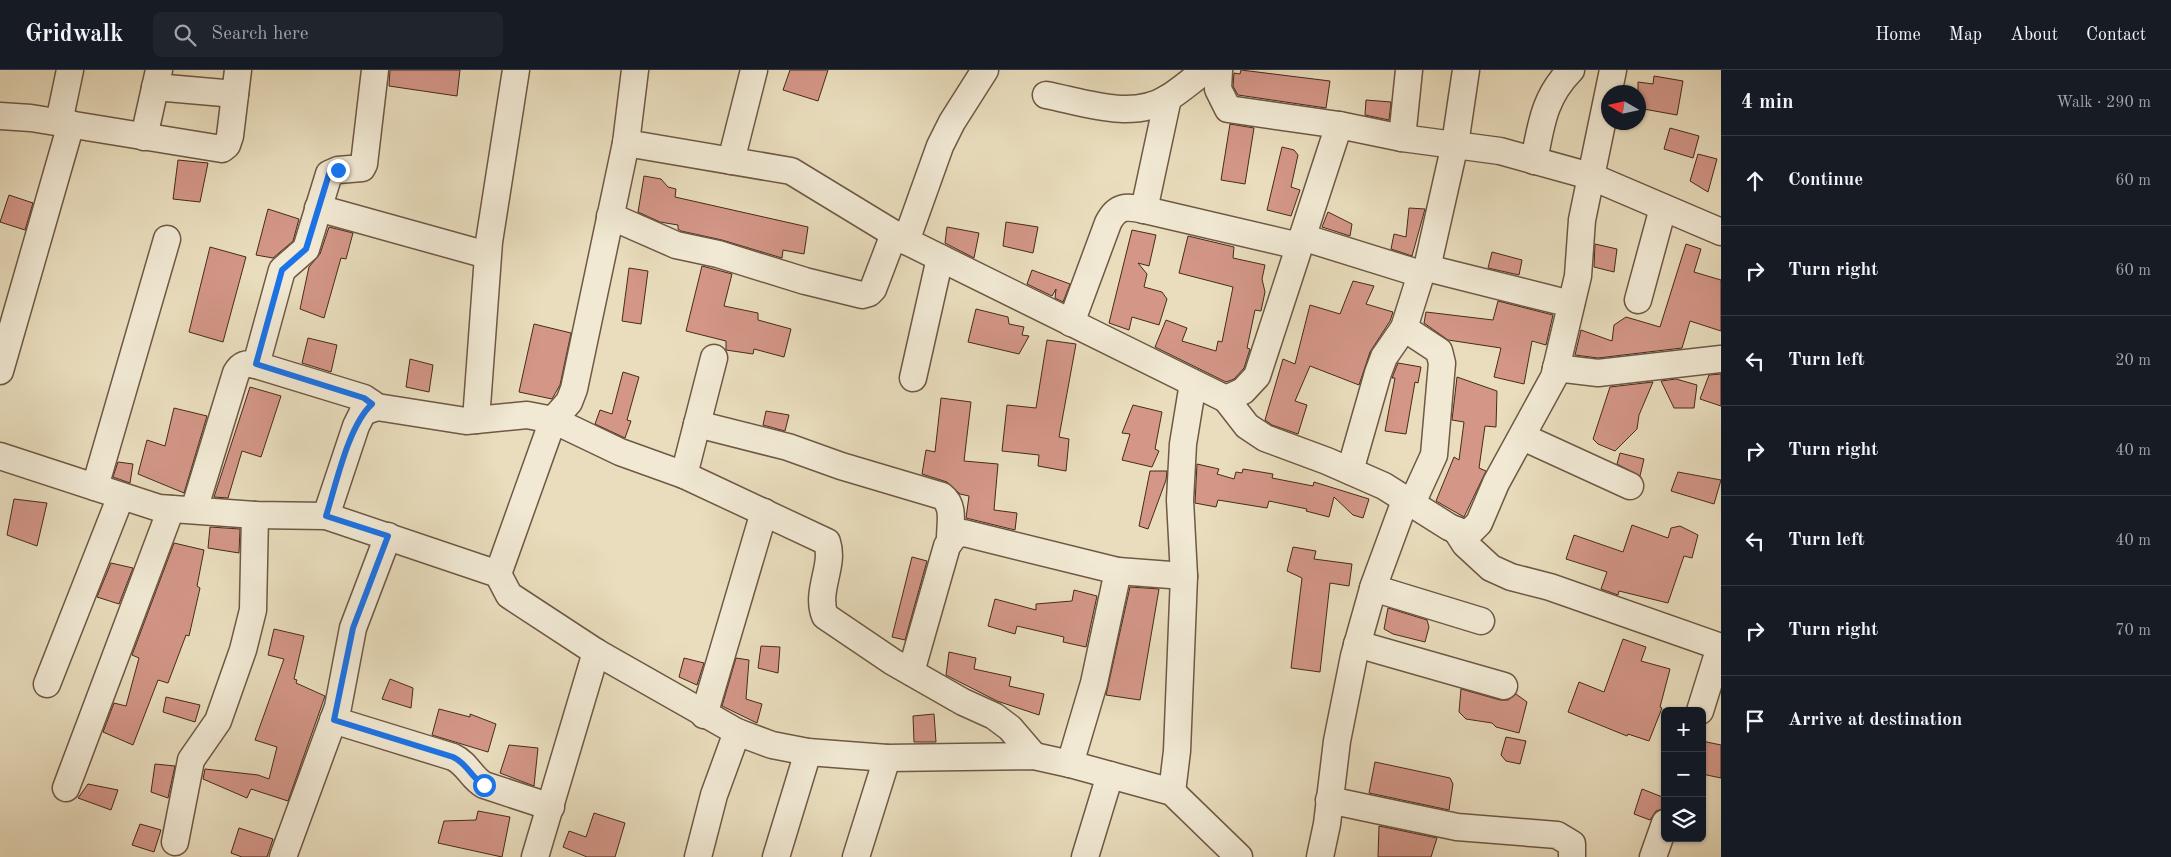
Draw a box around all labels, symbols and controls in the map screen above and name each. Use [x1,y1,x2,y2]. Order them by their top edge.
search box [153,12,503,57]
icon: search [171,21,199,49]
text: Gridwalk [25,23,123,47]
text: Search here [211,25,309,44]
text: Home [1875,26,1921,44]
text: Map [1949,26,1982,44]
text: About [2010,26,2058,44]
text: Contact [2086,26,2146,44]
north arrow [1601,85,1646,130]
text: 4 min [1741,92,1794,113]
text: Walk · 290 m [2056,95,2151,111]
route end [327,159,350,182]
icon: ahead [1741,167,1769,195]
text: Continue [1788,171,1863,190]
text: 60 m [2115,173,2151,189]
icon: right [1741,257,1769,285]
text: Turn right [1788,261,1878,280]
text: 60 m [2115,263,2151,279]
icon: left [1741,347,1769,375]
text: Turn left [1788,351,1865,370]
text: 20 m [2115,353,2151,369]
icon: right [1741,437,1769,465]
text: Turn right [1788,441,1878,460]
text: 40 m [2115,443,2151,459]
icon: left [1741,527,1769,555]
text: Turn left [1788,531,1865,550]
text: 40 m [2115,533,2151,549]
icon: right [1741,617,1769,645]
text: Turn right [1788,621,1878,640]
text: 70 m [2115,623,2151,639]
map controls [1661,707,1706,842]
button: + [1661,707,1706,752]
icon: arrive [1741,707,1769,735]
text: Arrive at destination [1788,711,1962,730]
button: − [1661,752,1706,797]
route start [473,774,496,797]
button: layers [1661,797,1706,842]

